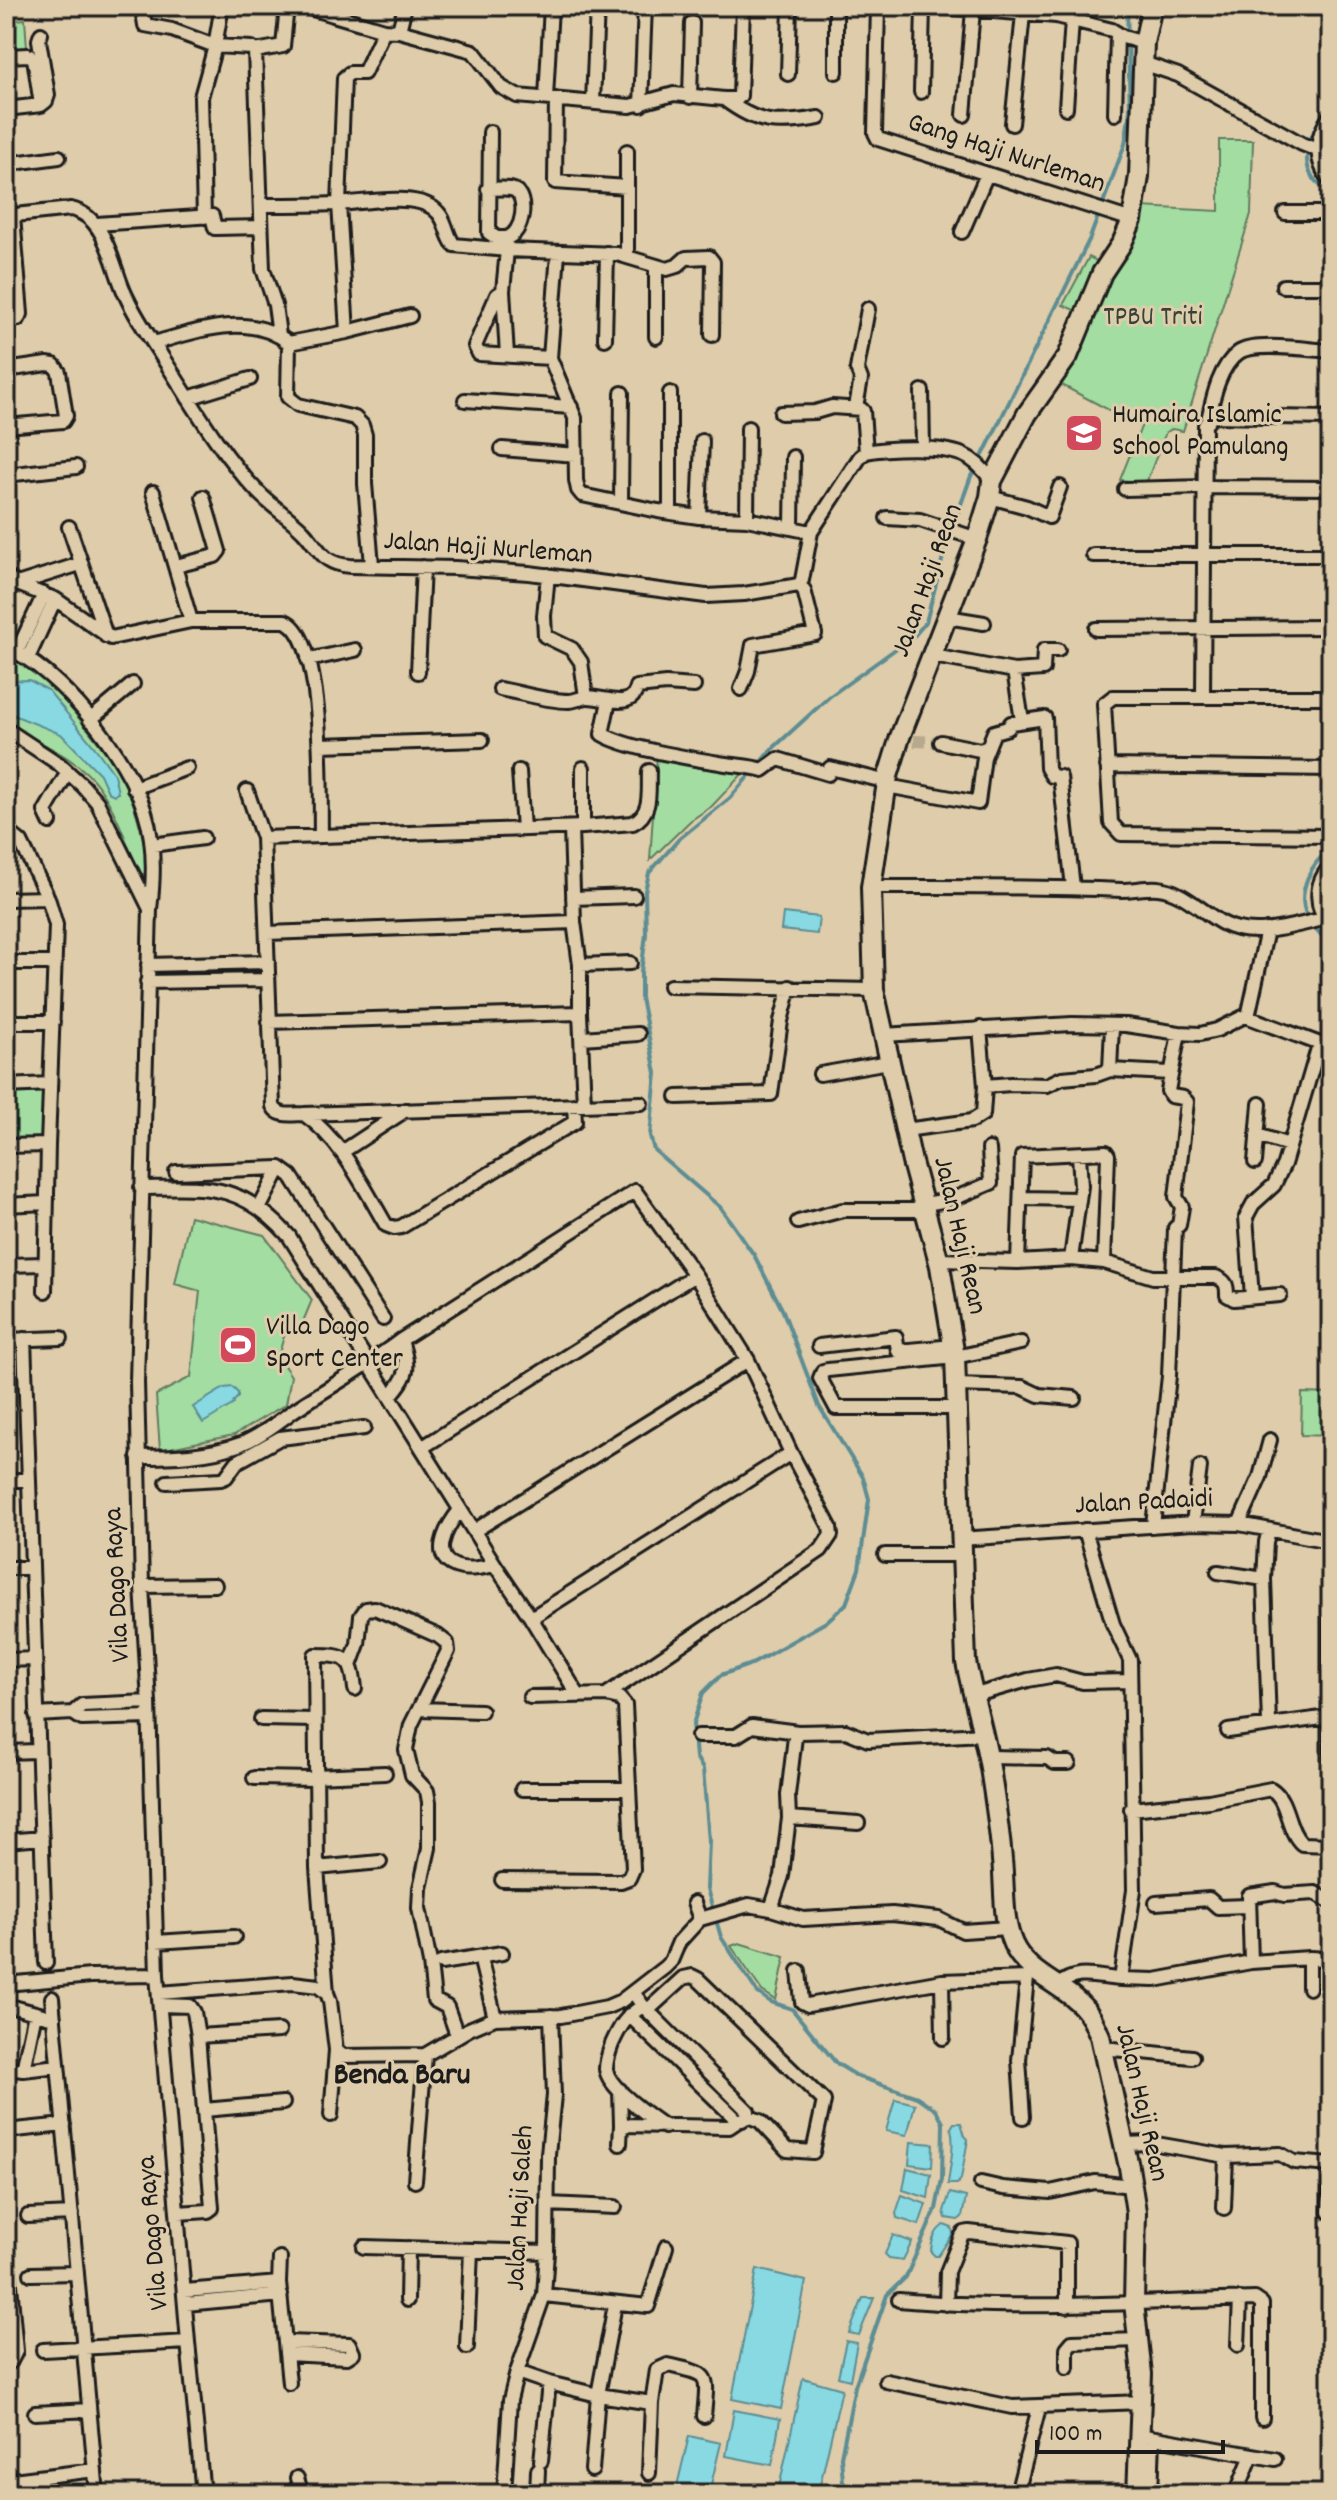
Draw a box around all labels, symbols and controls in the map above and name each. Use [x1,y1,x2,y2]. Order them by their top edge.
street label: Gang Haji Nurleman [902,104,1110,206]
park label: TPBU Triti [1103,299,1203,339]
place label: Humaira Islamic School Pamulang [1112,397,1289,469]
school or university icon: Humaira Islamic School Pamulang [1063,412,1105,454]
street label: Jalan Haji Rean [883,499,975,663]
street label: Jalan Haji Nurleman [382,523,594,577]
street label: Jalan Haji Rean [920,1153,996,1319]
place label: Villa Dago Sport Center [266,1309,404,1381]
sports icon: Villa Dago Sport Center [217,1324,259,1366]
street label: Jalan Padaidi [1074,1480,1214,1528]
street label: Vila Dago Raya [95,1506,143,1663]
street label: Jalan Haji Rean [1102,2020,1178,2186]
district label: Benda Baru [333,2054,471,2100]
street label: Jalan Haji Saleh [498,2124,546,2292]
street label: Vila Dago Raya [128,2153,182,2312]
scale bar [1037,2404,1223,2454]
text: 100 m [1049,2418,1102,2452]

